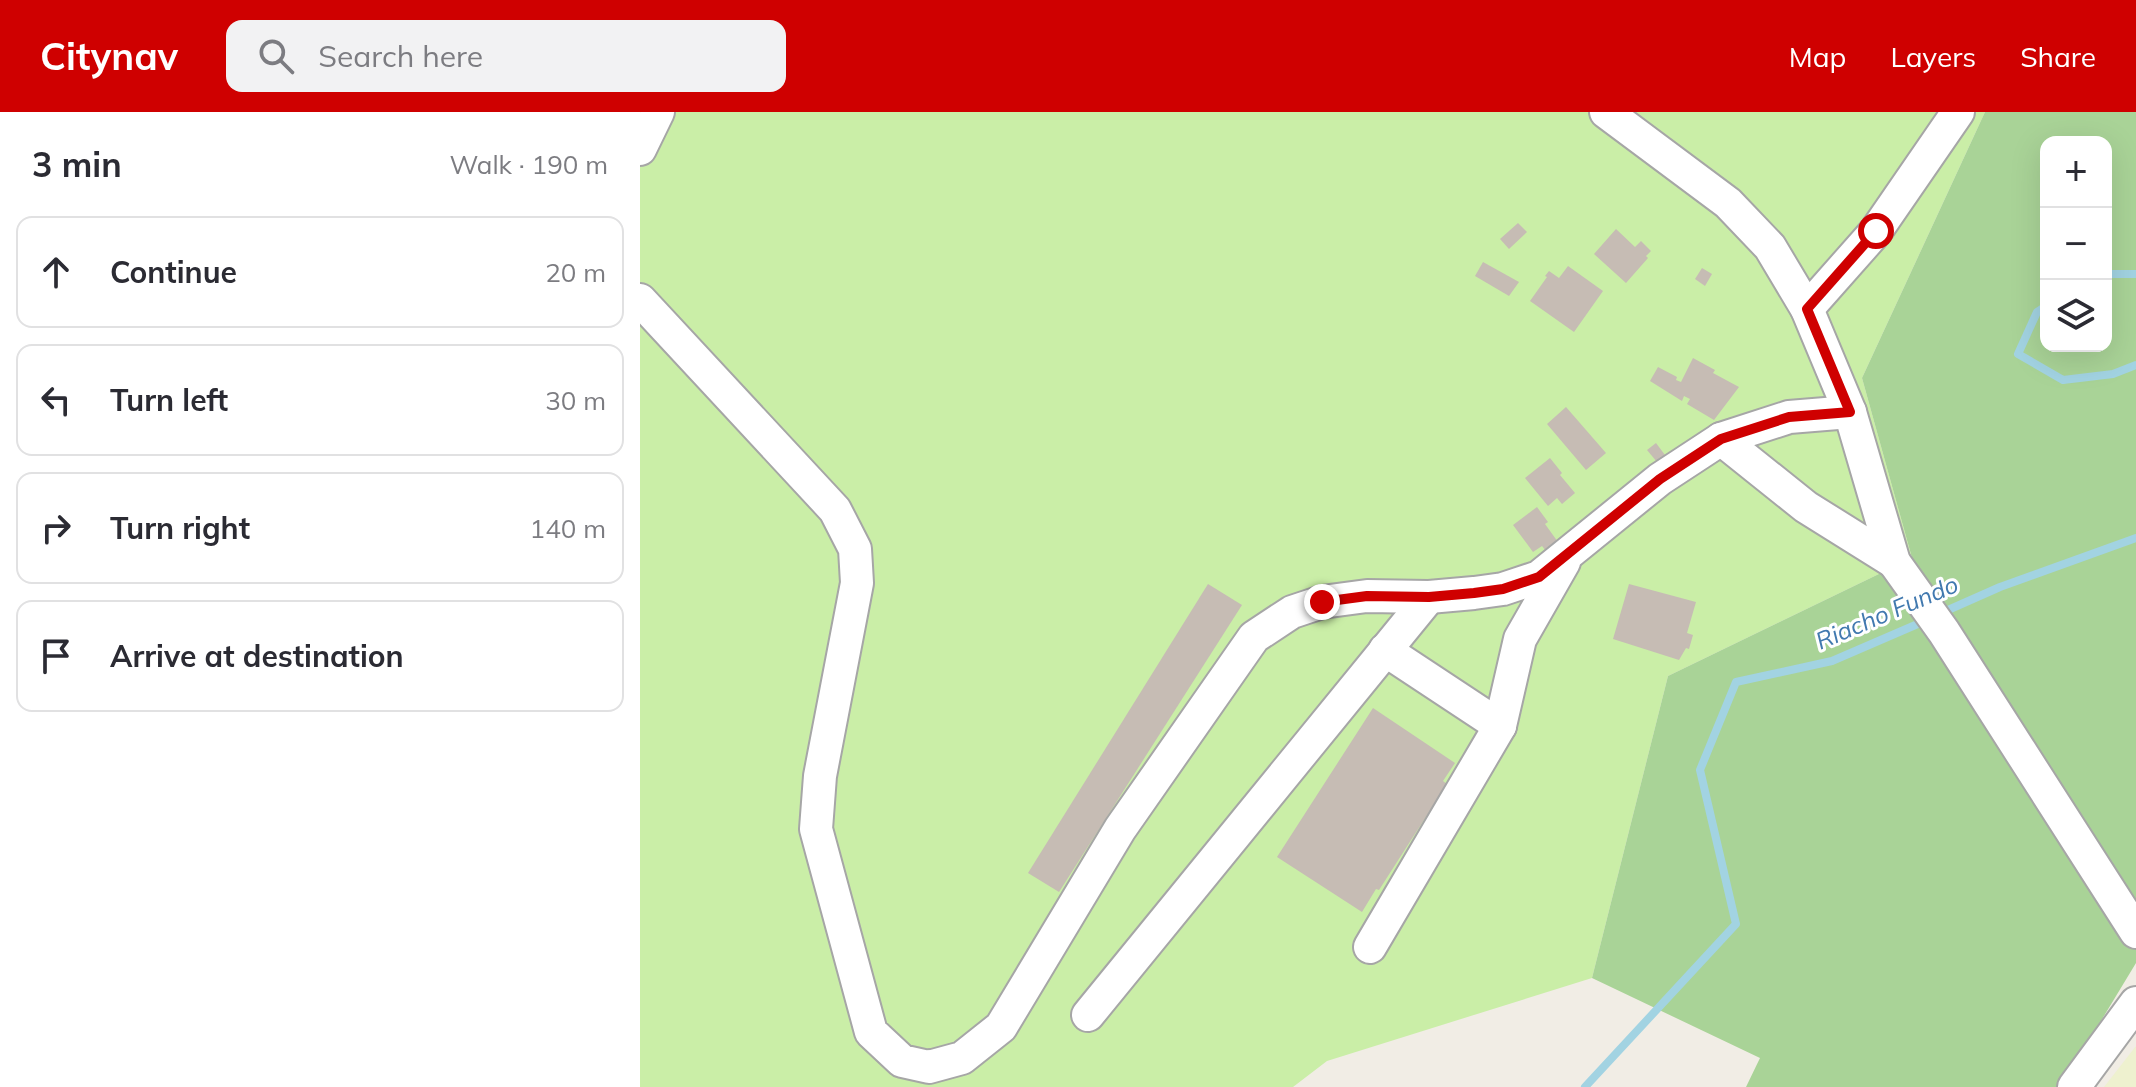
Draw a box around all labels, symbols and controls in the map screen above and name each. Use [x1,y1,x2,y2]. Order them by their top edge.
search box [226,20,786,92]
text: Citynav [40,32,178,80]
icon: search [254,34,298,78]
text: Search here [318,37,483,75]
text: Map [1789,39,1846,74]
text: Layers [1890,39,1976,74]
text: Share [2020,39,2096,74]
map controls [2040,136,2112,352]
button: + [2040,136,2112,208]
text: 3 min [32,143,122,186]
text: Walk · 190 m [449,148,608,181]
button: − [2040,208,2112,280]
route start [1858,213,1894,249]
icon: ahead [34,250,78,294]
text: Continue [110,253,237,291]
text: 20 m [545,256,606,289]
button: layers [2040,280,2112,352]
icon: left [34,378,78,422]
text: Turn left [110,381,228,419]
text: 30 m [545,384,606,417]
icon: right [34,506,78,550]
text: Turn right [110,509,250,547]
text: 140 m [530,512,606,545]
water label: Riacho Fundo [1811,569,1962,656]
route end [1304,584,1340,620]
icon: arrive [34,634,78,678]
text: Arrive at destination [110,637,404,675]

